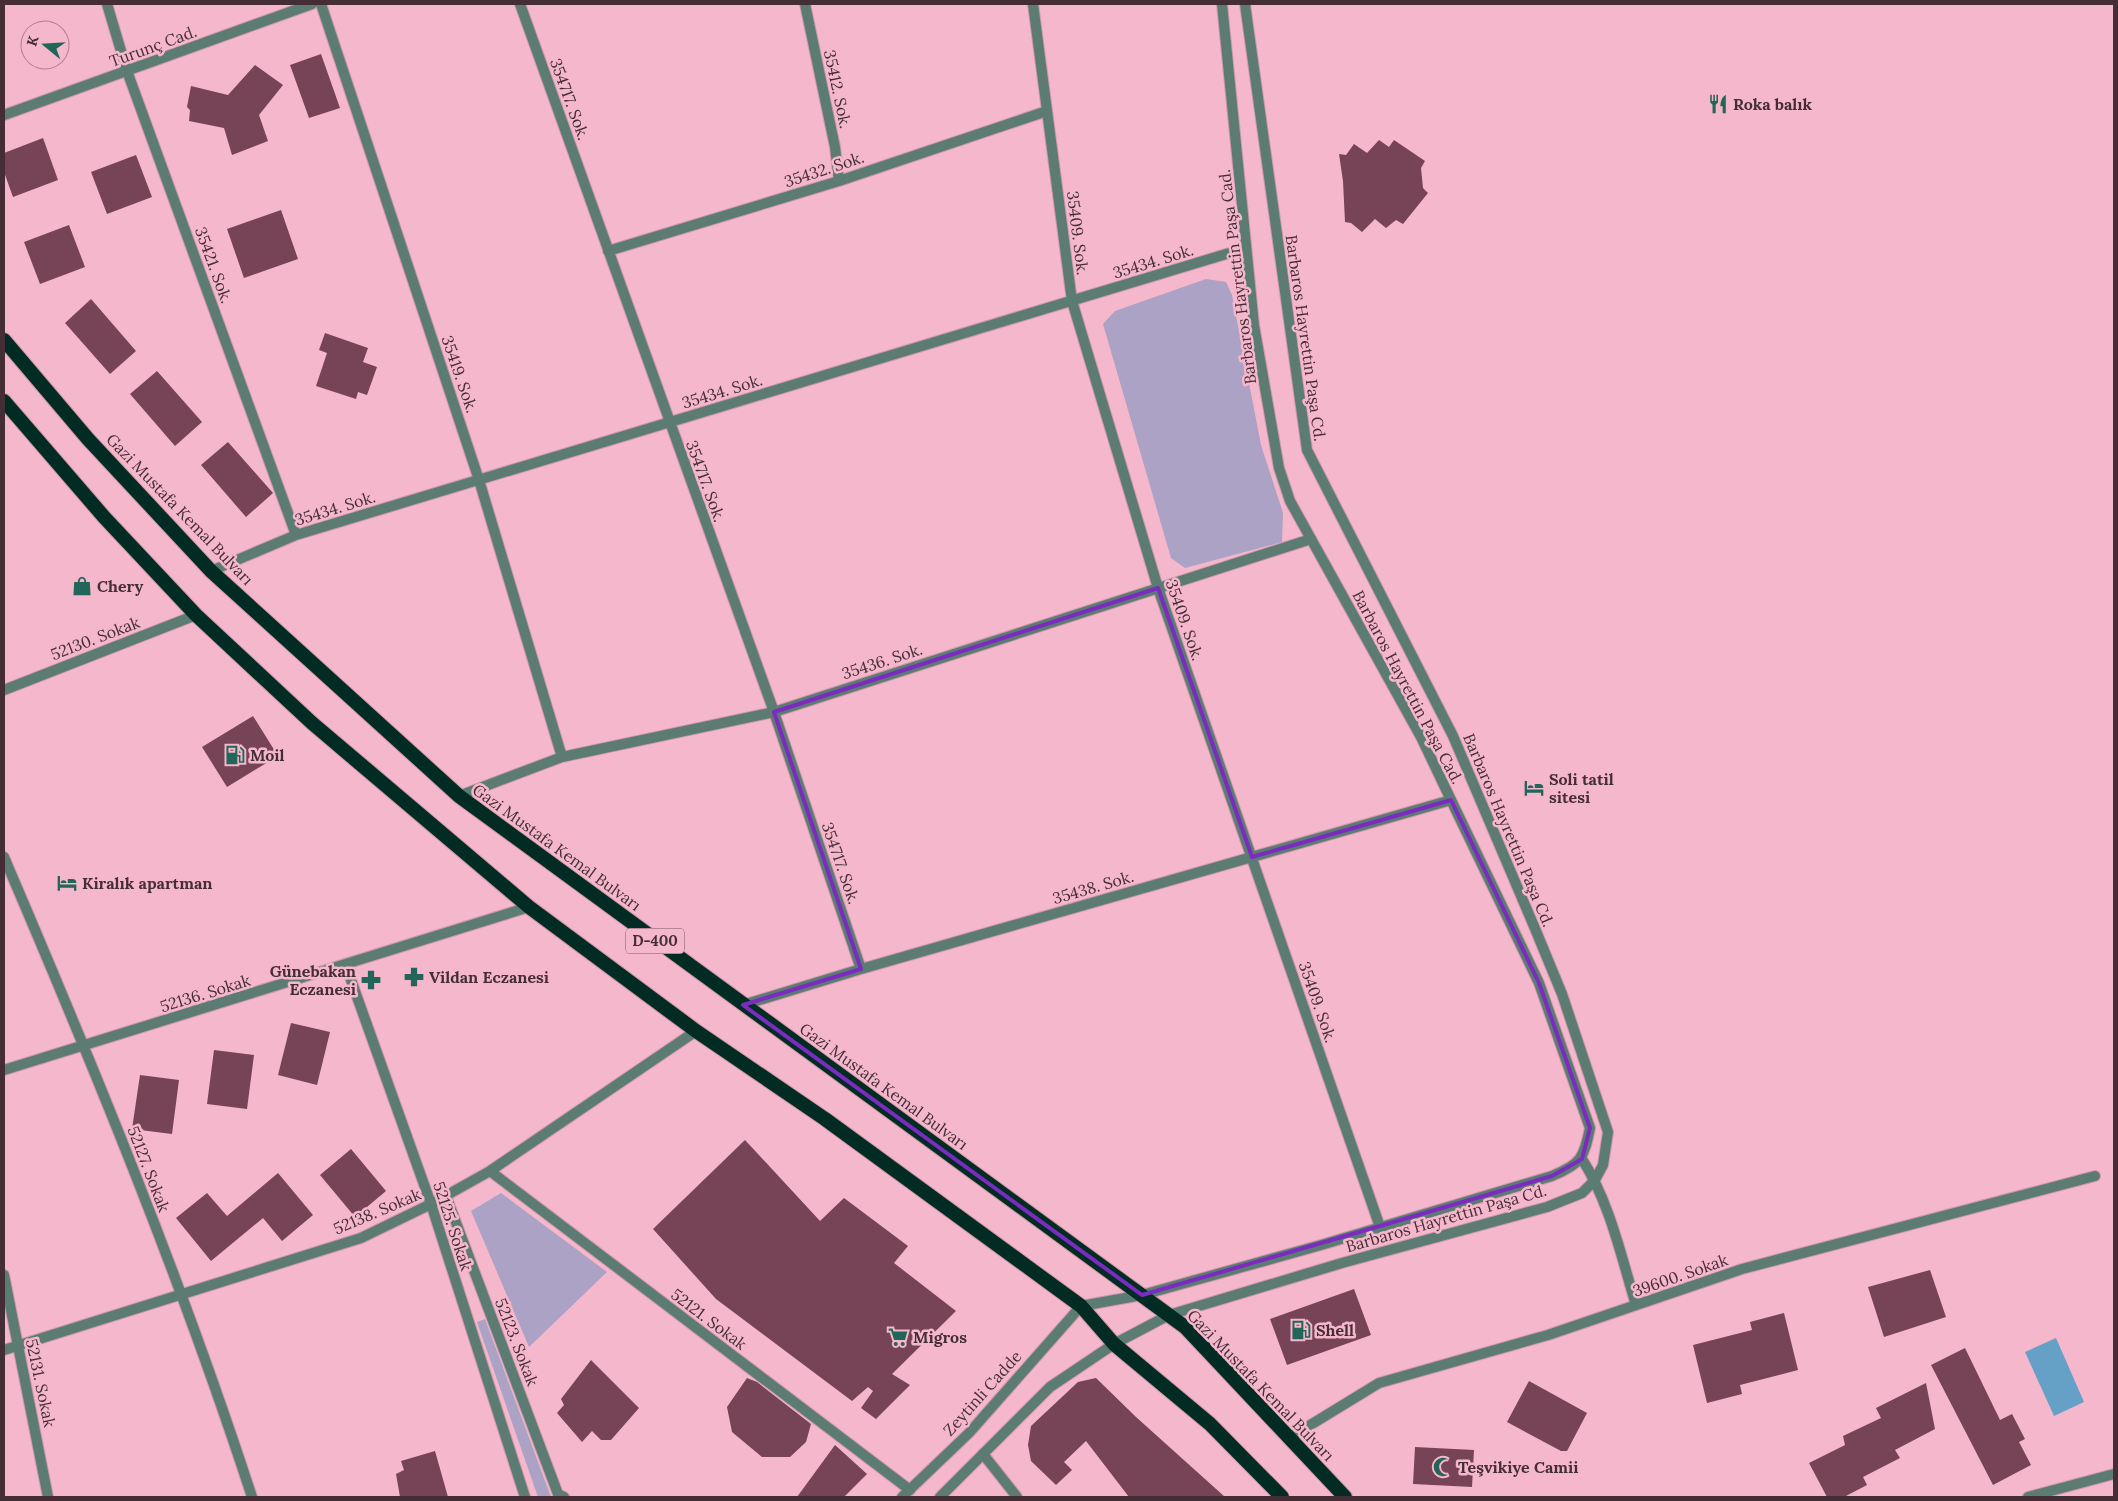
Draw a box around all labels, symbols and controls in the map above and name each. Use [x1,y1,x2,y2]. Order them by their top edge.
north arrow [20,20,70,70]
street label: Turunç Cad. [107,21,199,71]
text: K [23,33,43,49]
street label: 35412. Sok. [820,48,856,130]
street label: 354717. Sok. [546,56,594,142]
restaurant icon: Roka balık [1707,93,1729,115]
place label: Roka balık [1733,94,1813,114]
street label: 35432. Sok. [781,147,867,191]
street label: Barbaros Hayrettin Paşa Cad. [1214,168,1260,386]
street label: 35409. Sok. [1063,190,1093,276]
street label: 35421. Sok. [191,224,237,306]
street label: Barbaros Hayrettin Paşa Cd. [1282,234,1330,442]
street label: 35434. Sok. [1110,239,1196,283]
street label: 35419. Sok. [437,333,483,415]
street label: 35434. Sok. [679,369,765,413]
street label: Gazi Mustafa Kemal Bulvarı [102,429,258,589]
street label: 354717. Sok. [682,438,730,524]
street label: 35434. Sok. [292,486,378,530]
shop icon: Chery [71,575,93,597]
place label: Chery [97,576,143,596]
street label: 35409. Sok. [1162,577,1208,663]
street label: Barbaros Hayrettin Paşa Cad. [1348,587,1468,787]
street label: 52130. Sokak [48,612,143,664]
street label: 35436. Sok. [839,639,925,683]
street label: Barbaros Hayrettin Paşa Cd. [1459,730,1559,930]
fuel station icon: Moil [224,744,246,766]
place label: Moil [250,745,284,765]
place label: Soli tatil sitesi [1549,769,1614,807]
hotel icon: Soli tatil sitesi [1523,777,1545,799]
street label: Gazi Mustafa Kemal Bulvarı [469,779,645,915]
street label: 354717. Sok. [818,819,864,907]
street label: 35438. Sok. [1050,866,1136,908]
hotel icon: Kiralık apartman [56,872,78,894]
place label: Kiralık apartman [82,873,213,893]
road number: D-400 [626,928,684,954]
street label: 35409. Sok. [1295,959,1341,1045]
place label: Günebakan Eczanesi [270,961,356,999]
pharmacy icon: Vildan Eczanesi [403,966,425,988]
place label: Vildan Eczanesi [429,967,549,987]
pharmacy icon: Günebakan Eczanesi [360,969,382,991]
street label: 52136. Sokak [157,970,253,1016]
street label: Gazi Mustafa Kemal Bulvarı [796,1018,972,1154]
street label: 52127. Sokak [123,1123,175,1215]
street label: 52125. Sokak [429,1179,477,1273]
street label: Barbaros Hayrettin Paşa Cd. [1343,1180,1549,1256]
street label: 52138. Sokak [330,1183,424,1238]
street label: 39600. Sokak [1630,1249,1730,1301]
street label: 52121. Sokak [667,1284,751,1354]
street label: 52123. Sokak [491,1295,543,1389]
street label: Gazi Mustafa Kemal Bulvarı [1183,1305,1339,1465]
fuel station icon: Shell [1290,1319,1312,1341]
place label: Shell [1316,1320,1354,1340]
supermarket icon: Migros [887,1326,909,1348]
place label: Migros [913,1327,967,1347]
street label: 52131. Sokak [22,1337,60,1429]
street label: Zeytinli Cadde [939,1346,1026,1440]
mosque icon: Teşvikiye Camii [1432,1456,1454,1478]
place label: Teşvikiye Camii [1458,1457,1578,1477]

